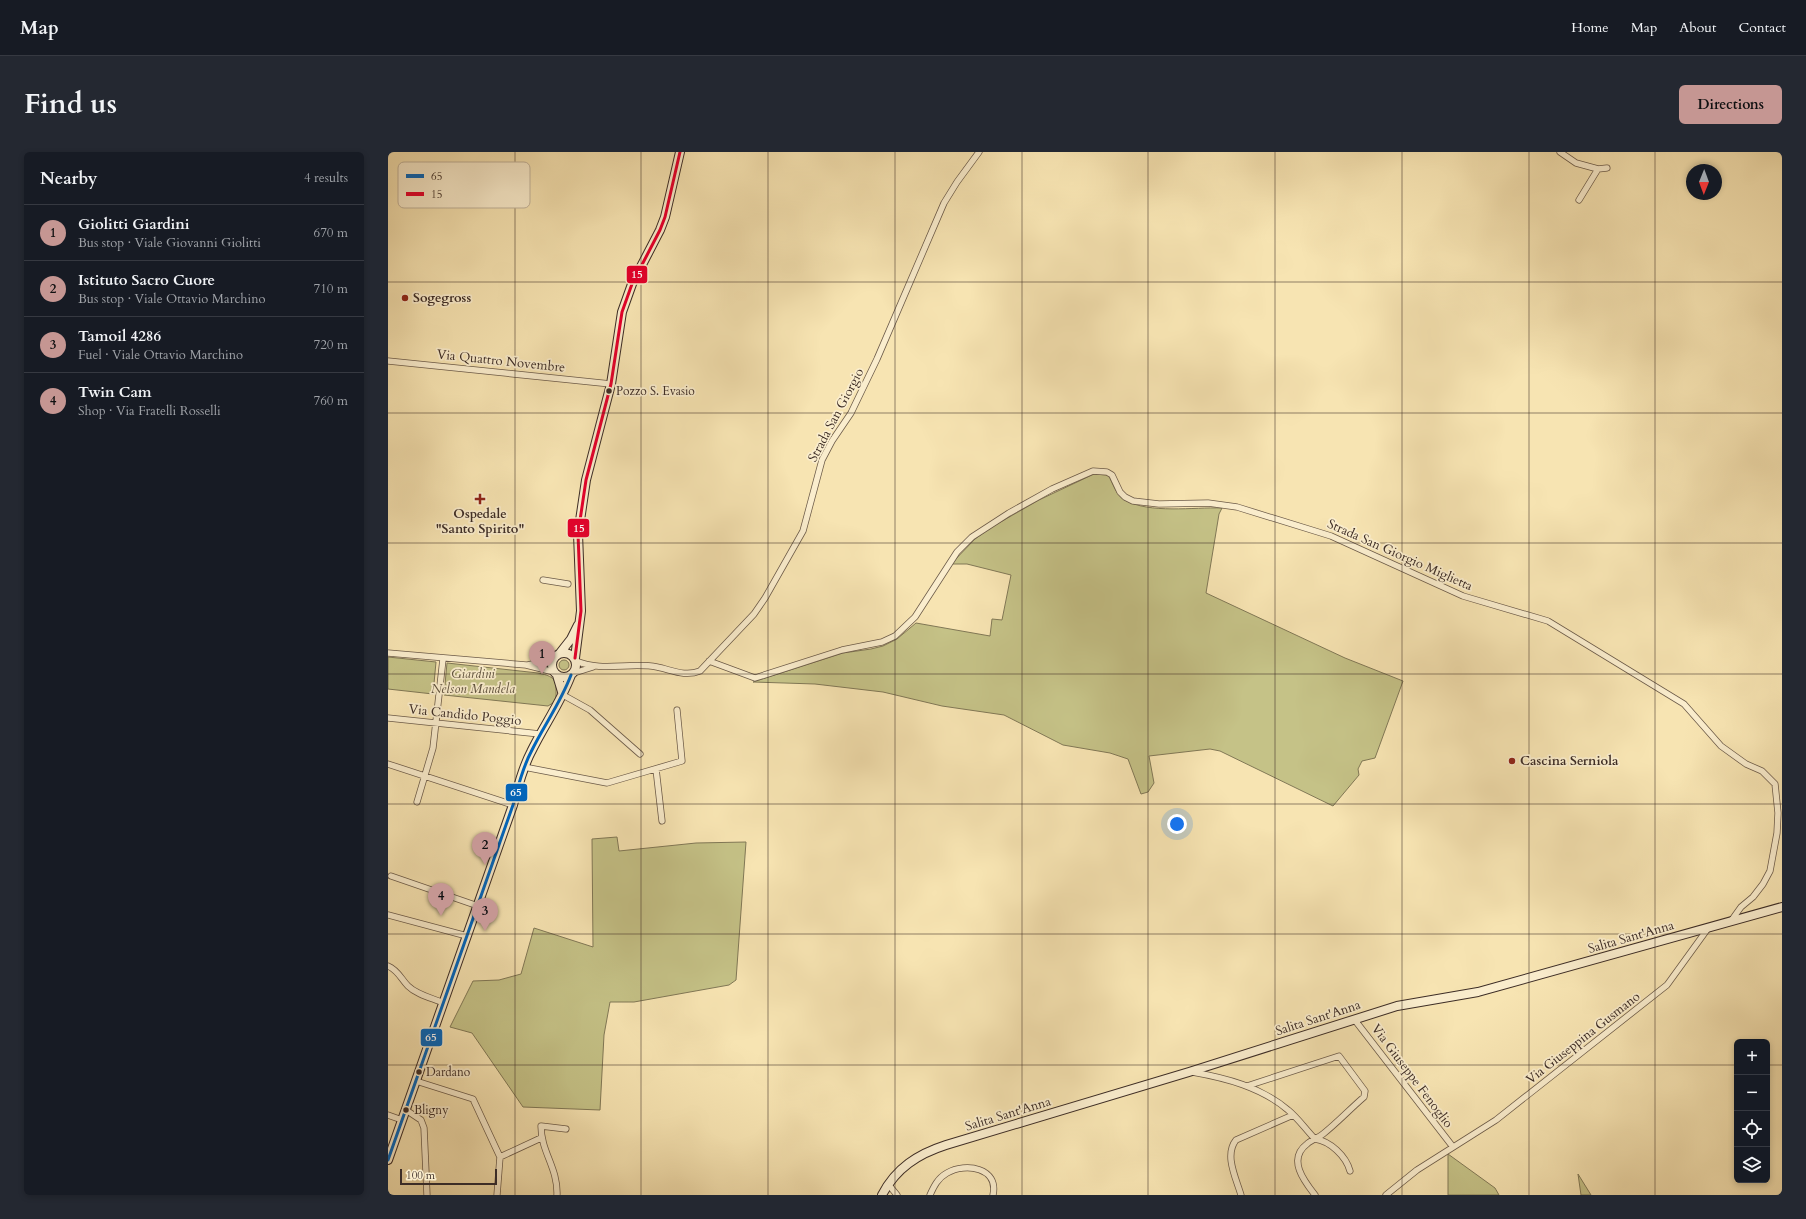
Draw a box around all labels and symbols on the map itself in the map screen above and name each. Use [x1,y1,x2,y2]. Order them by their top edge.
legend [398,162,530,208]
north arrow [1686,164,1722,200]
text: 65 [431,169,442,184]
text: 15 [431,187,442,202]
line badge: 15 [626,265,648,284]
text: 15 [631,267,643,282]
place label: Sogegross [413,289,471,307]
marker: Sogegross [400,293,410,303]
street label: Via Quattro Novembre [436,345,566,377]
street label: Strada San Giorgio [804,365,868,465]
place label: Pozzo S. Evasio [616,383,695,399]
marker: Pozzo S. Evasio [604,386,614,396]
marker: Ospedale "Santo Spirito" [474,493,486,505]
place label: Ospedale "Santo Spirito" [436,505,524,538]
street label: Strada San Giorgio Miglietta [1325,515,1476,595]
line badge: 15 [567,518,590,538]
text: 15 [573,521,585,536]
pin: 1 [529,641,555,674]
park label: Giardini Nelson Mandela [431,665,515,698]
street label: Via Candido Poggio [408,700,522,730]
place label: Cascina Serniola [1520,752,1619,770]
marker: Cascina Serniola [1507,756,1517,766]
line badge: 65 [505,783,528,802]
text: 65 [510,785,522,800]
your location [1167,814,1187,834]
pin: 2 [472,832,498,865]
pin: 4 [428,883,454,916]
pin: 3 [472,898,498,931]
street label: Salita Sant'Anna [1586,916,1676,958]
street label: Via Giuseppina Gusmano [1522,988,1644,1088]
street label: Salita Sant'Anna [1273,996,1363,1040]
street label: Via Giuseppe Fenoglio [1367,1020,1457,1132]
line badge: 65 [420,1028,443,1047]
text: 65 [425,1030,437,1045]
place label: Dardano [426,1064,471,1080]
marker: Dardano [414,1067,424,1077]
street label: Salita Sant'Anna [963,1092,1053,1136]
place label: Bligny [414,1102,449,1118]
marker: Bligny [401,1105,411,1115]
scale bar [400,1167,497,1186]

